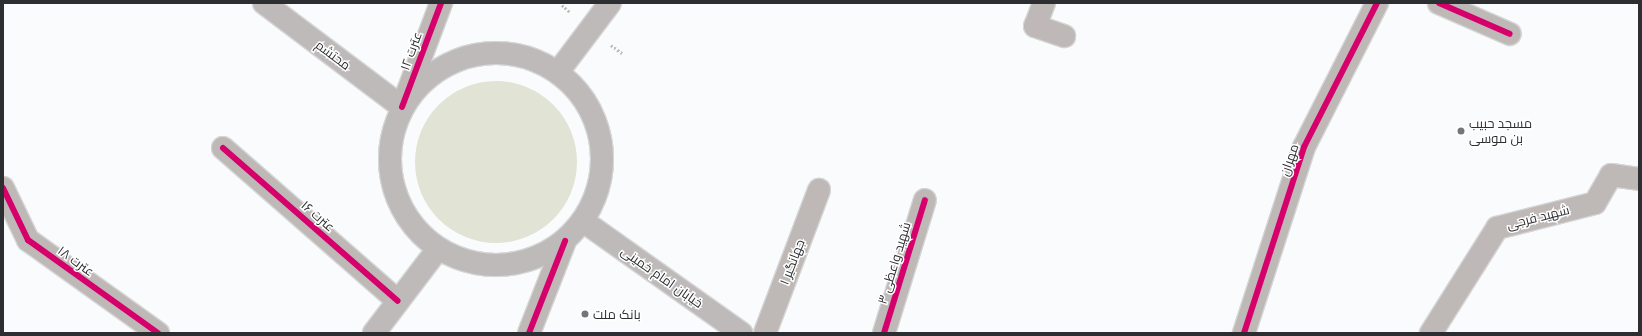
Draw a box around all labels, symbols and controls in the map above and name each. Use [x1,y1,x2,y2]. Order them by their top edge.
street label: عترت ۱۲ [397,30,425,72]
street label: محتشم [312,37,354,73]
place label: مسجد حبیب بن موسی [1469,116,1532,147]
marker: مسجد حبیب بن موسی [1456,126,1466,136]
street label: مهران [1276,142,1302,178]
street label: عترت ۱۶ [298,197,338,235]
street label: شهید فرجی [1505,202,1571,232]
street label: شهید واعظی ۳ [874,220,914,306]
street label: جهانگیر ۱ [776,237,808,287]
street label: عترت ۱۸ [55,243,97,279]
street label: خیابان امام خمینی [618,243,706,311]
place label: بانک ملت [593,306,641,322]
marker: بانک ملت [580,309,590,319]

